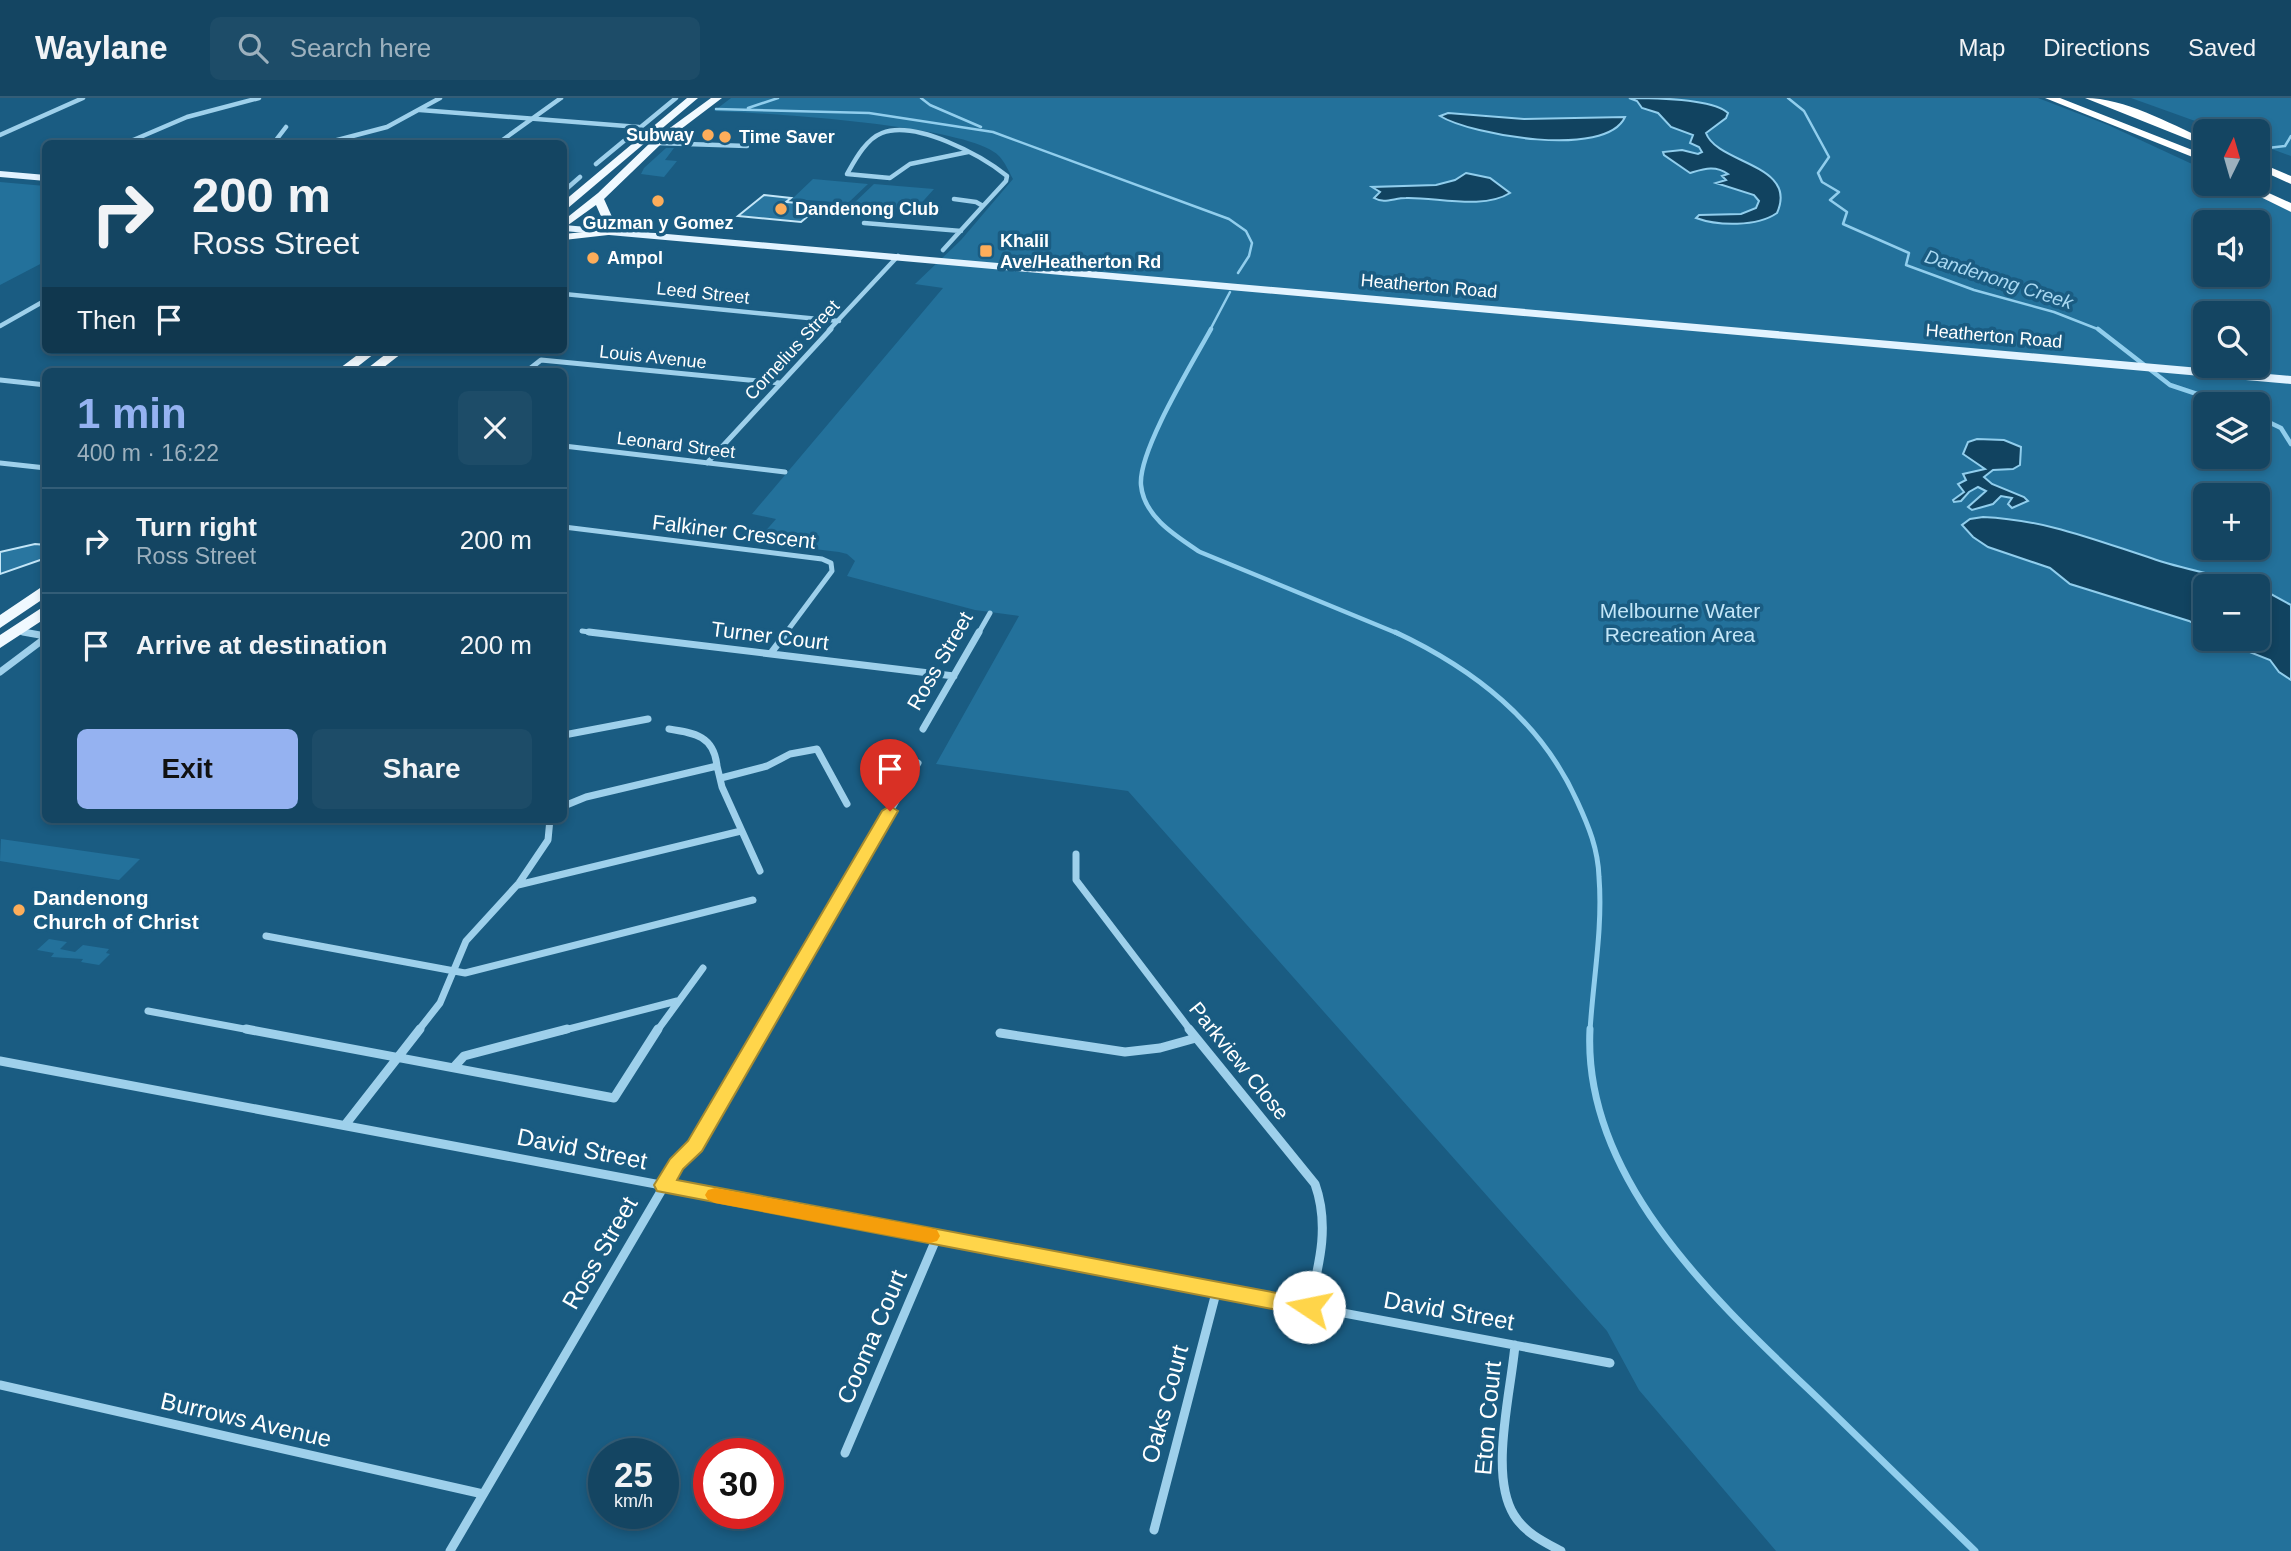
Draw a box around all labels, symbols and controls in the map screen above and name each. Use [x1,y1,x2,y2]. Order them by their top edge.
search box [210,17,700,80]
text: Waylane [35,29,168,66]
icon: search [234,29,272,67]
text: Search here [290,33,431,63]
text: Map [1959,34,2005,61]
text: Directions [2043,34,2150,61]
text: Saved [2188,34,2256,61]
north arrow [2193,119,2270,196]
map controls [2193,119,2270,651]
place label: Subway [626,125,694,145]
marker: Subway [700,127,716,143]
place label: Time Saver [739,127,835,147]
marker: Time Saver [717,129,733,145]
icon: right [77,168,168,259]
text: 200 m [192,168,331,222]
marker: Guzman y Gomez [650,193,666,209]
place label: Dandenong Club [795,199,939,219]
marker: Dandenong Club [773,201,789,217]
button: sound [2193,210,2270,287]
place label: Guzman y Gomez [582,213,734,233]
text: Ross Street [192,225,359,261]
place label: Khalil Ave/Heatherton Rd [1000,231,1161,272]
marker: Khalil Ave/Heatherton Rd [978,243,994,259]
water label: Dandenong Creek [1922,246,2077,314]
place label: Ampol [607,248,663,268]
marker: Ampol [585,250,601,266]
street label: Heatherton Road [1360,270,1498,302]
street label: Leed Street [656,278,750,308]
street label: Cornelius Street [741,296,843,404]
icon: arrive [150,301,188,339]
button: search [2193,301,2270,378]
text: Then [77,305,136,335]
street label: Heatherton Road [1925,320,2063,352]
street label: Louis Avenue [598,341,708,373]
text: 1 min [77,390,187,437]
button: close [458,391,532,465]
button: layers [2193,392,2270,469]
street label: Leonard Street [616,428,736,462]
text: 400 m · 16:22 [77,440,219,466]
button: + [2193,483,2270,560]
street label: Falkiner Crescent [651,510,817,553]
text: Turn right [136,512,257,542]
icon: right [77,522,115,560]
text: 200 m [460,525,532,555]
text: Ross Street [136,543,256,569]
button: − [2193,574,2270,651]
park label: Melbourne Water Recreation Area [1600,599,1760,646]
street label: Ross Street [902,607,977,714]
street label: Turner Court [710,617,830,654]
icon: arrive [77,627,115,665]
text: Arrive at destination [136,630,387,660]
text: 200 m [460,630,532,660]
button: Exit [77,729,298,809]
button: Share [312,729,532,809]
pin [860,739,920,811]
icon: arrive [871,750,909,788]
place label: Dandenong Church of Christ [33,886,199,933]
marker: Dandenong Church of Christ [11,902,27,918]
street label: Parkview Close [1185,997,1294,1124]
street label: David Street [515,1123,650,1174]
street label: Ross Street [557,1191,643,1314]
street label: Cooma Court [831,1266,912,1408]
position arrow [1272,1270,1346,1344]
street label: David Street [1382,1286,1517,1335]
street label: Oaks Court [1136,1341,1193,1466]
street label: Eton Court [1469,1359,1506,1476]
street label: Burrows Avenue [158,1387,334,1452]
speed limit sign: 30 [693,1438,784,1529]
text: 25 [614,1455,653,1494]
text: km/h [614,1491,653,1511]

